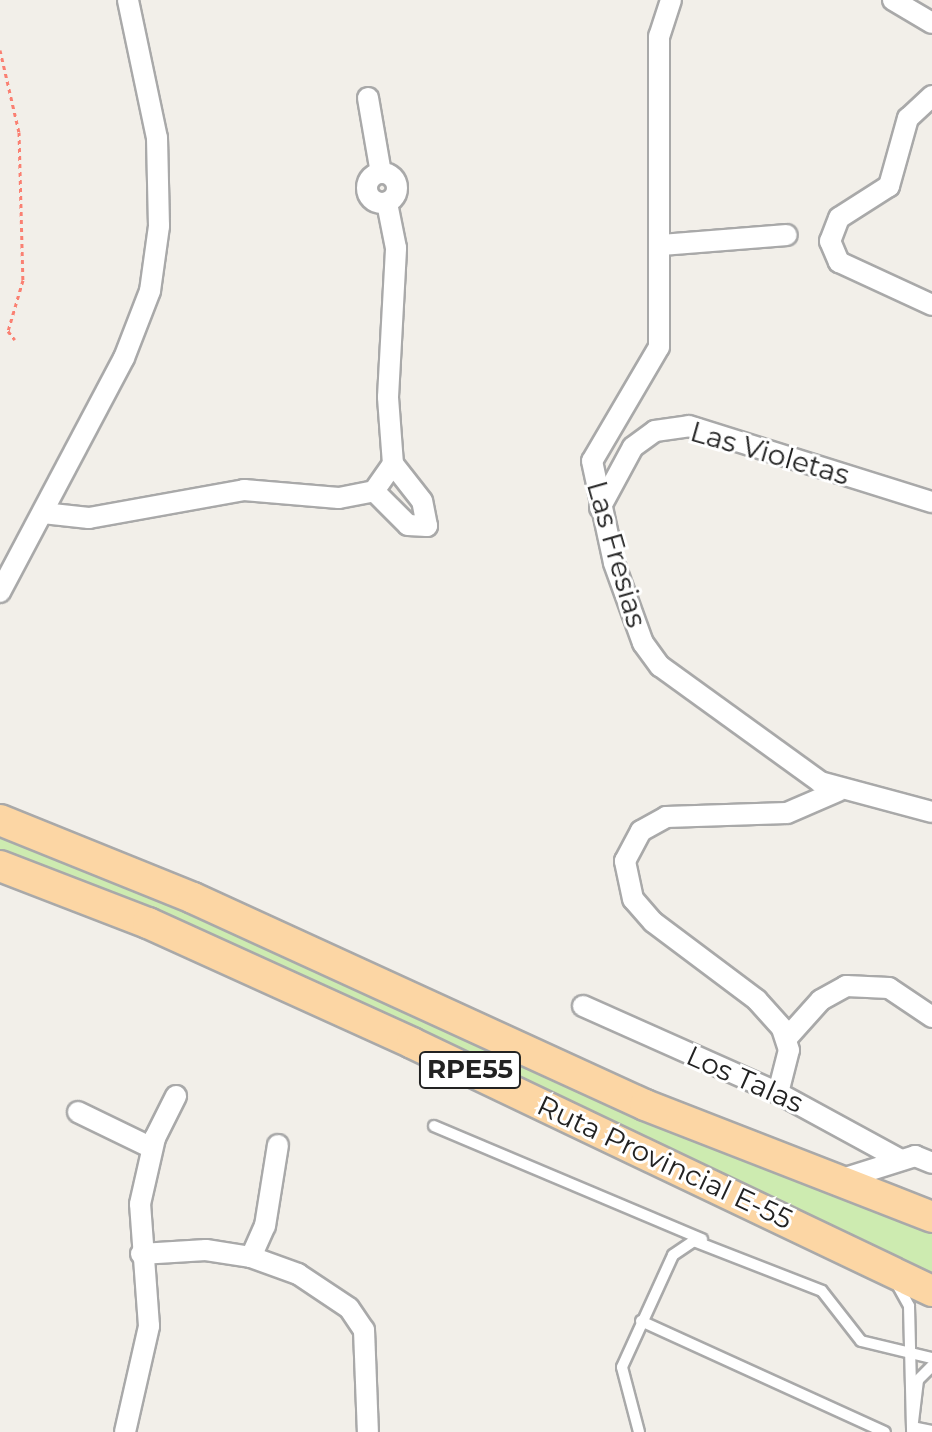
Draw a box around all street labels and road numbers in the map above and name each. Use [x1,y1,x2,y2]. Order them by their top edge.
street label: Las Violetas [687,414,853,492]
street label: Las Fresias [580,477,654,631]
street label: Los Talas [681,1038,809,1120]
road number: RPE55 [418,1048,522,1092]
street label: Ruta Provincial E-55 [532,1088,798,1236]

